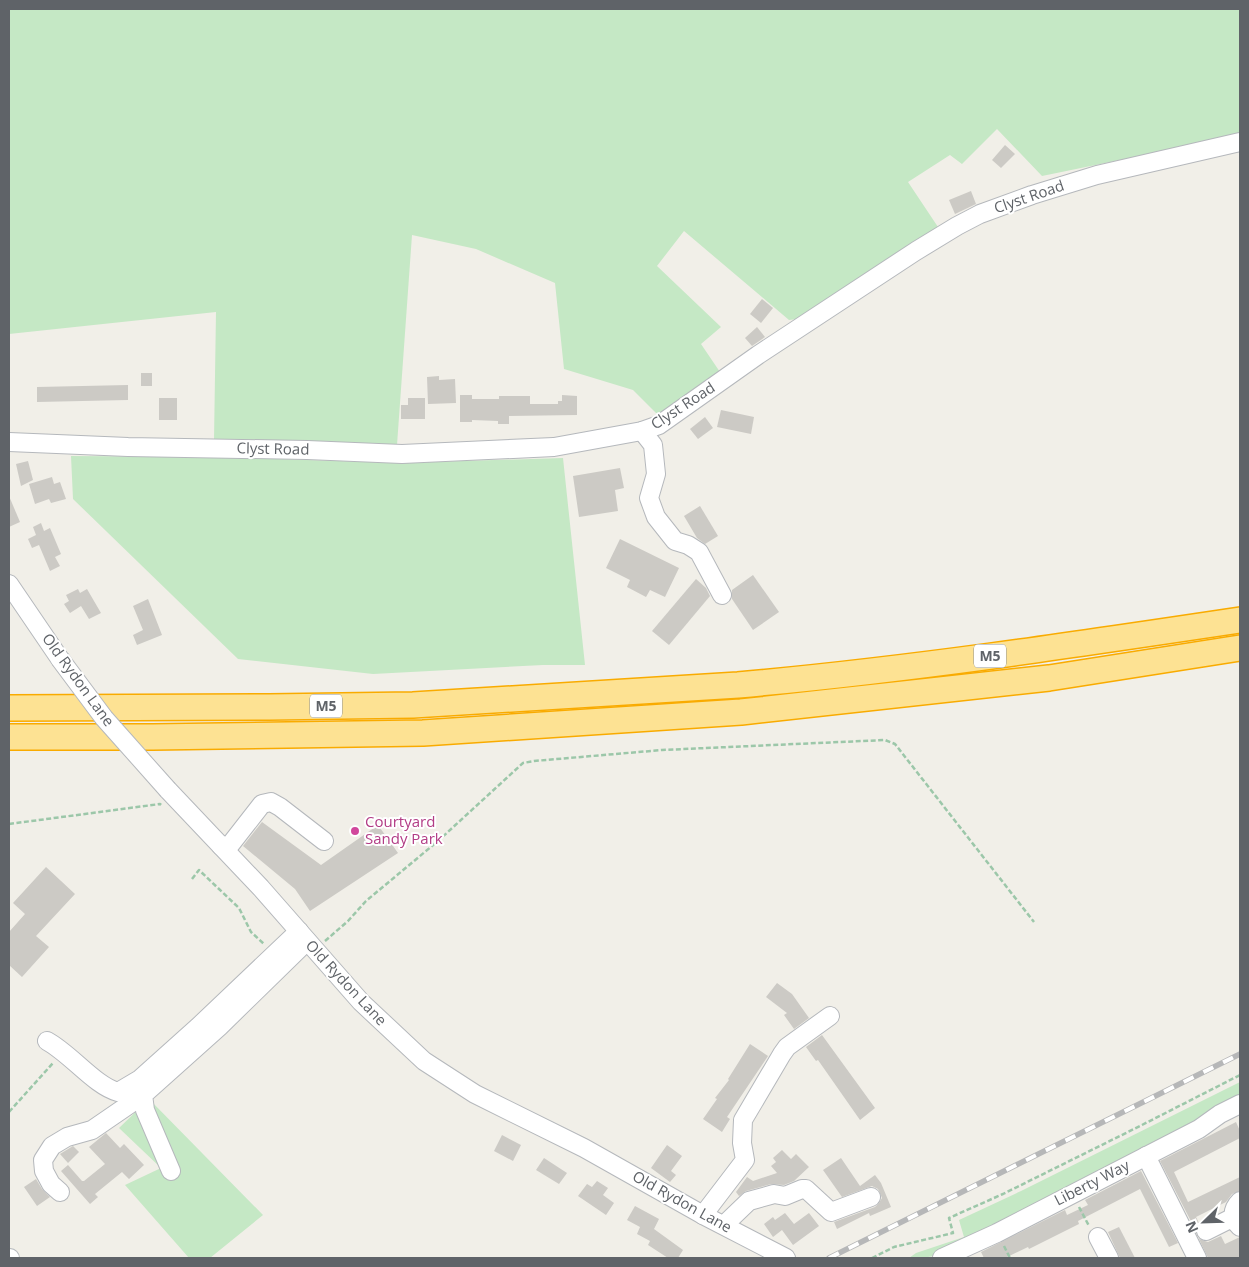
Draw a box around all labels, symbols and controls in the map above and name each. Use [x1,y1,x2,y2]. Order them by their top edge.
street label: Clyst Road [991,175,1066,217]
street label: Clyst Road [646,377,718,433]
street label: Clyst Road [236,437,310,459]
street label: Old Rydon Lane [38,629,119,730]
road number: M5 [974,644,1006,668]
road number: M5 [310,694,342,718]
place label: Courtyard Sandy Park [365,811,443,848]
marker: Courtyard Sandy Park [349,825,361,837]
street label: Old Rydon Lane [302,935,392,1030]
street label: Liberty Way [1051,1154,1133,1210]
street label: Old Rydon Lane [629,1166,736,1237]
north arrow [1179,1197,1229,1247]
text: N [1181,1218,1203,1236]

